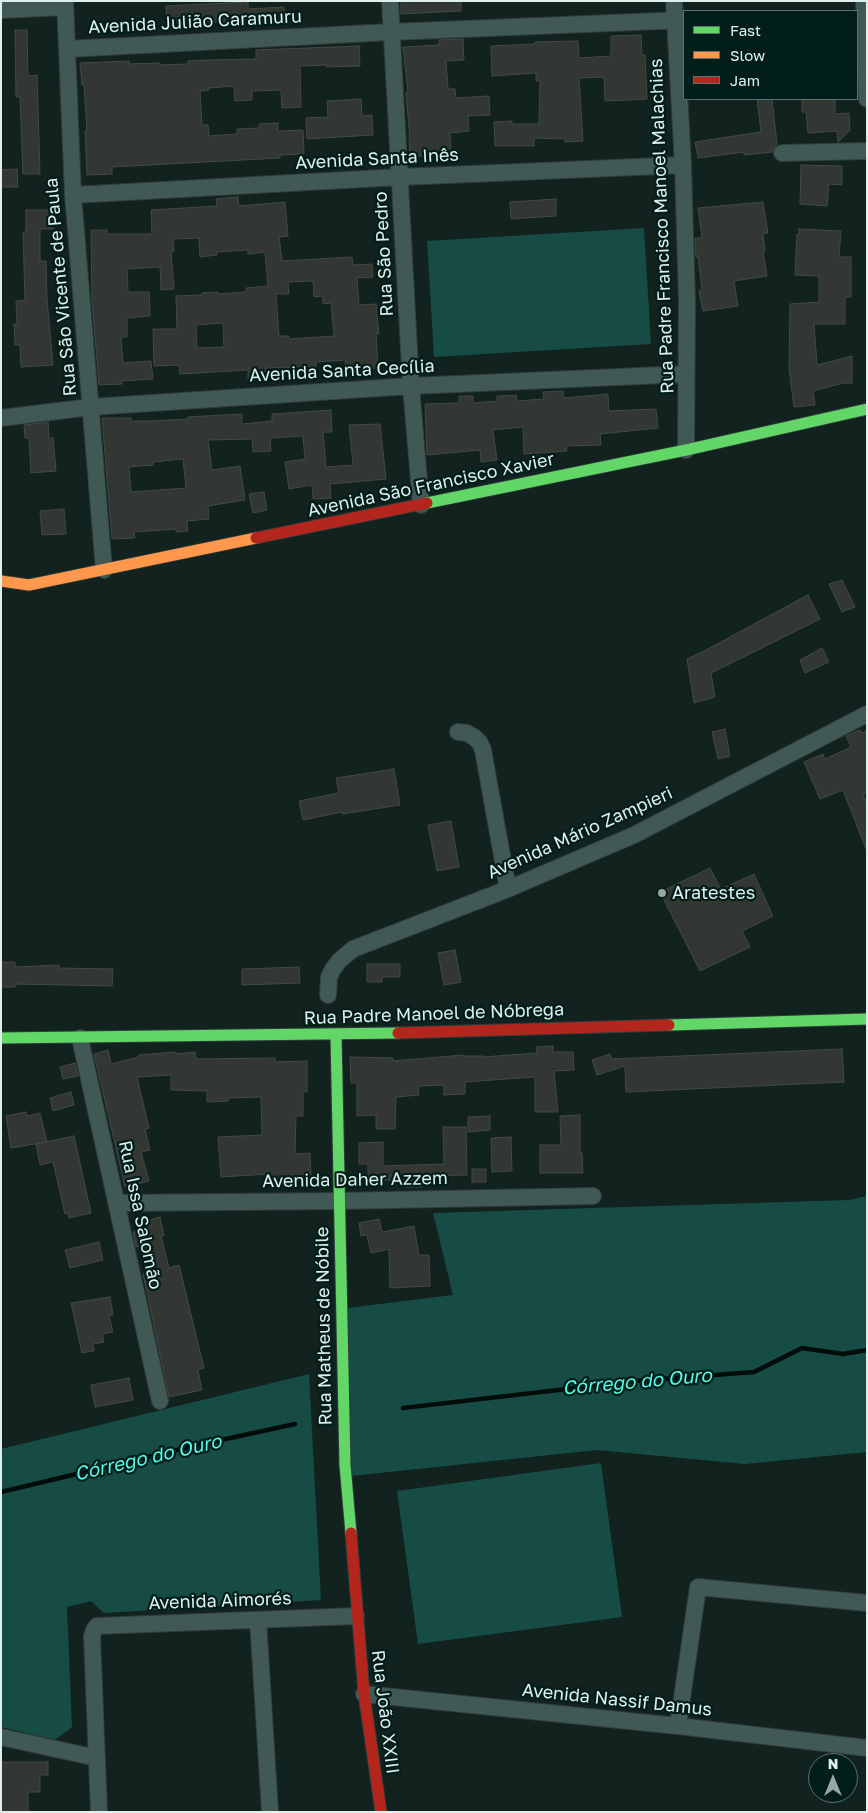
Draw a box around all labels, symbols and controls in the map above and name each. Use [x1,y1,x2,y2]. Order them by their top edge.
street label: Avenida Julião Caramuru [88,6,302,38]
legend [683,10,858,100]
text: Fast [730,21,761,39]
text: Slow [730,46,765,64]
street label: Rua Padre Francisco Manoel Malachias [645,58,679,394]
text: Jam [730,71,760,89]
street label: Avenida Santa Inês [295,144,459,174]
street label: Rua São Vicente de Paula [41,177,81,397]
street label: Rua São Pedro [370,191,398,317]
street label: Avenida Santa Cecília [249,355,435,387]
street label: Avenida São Francisco Xavier [306,448,556,522]
street label: Avenida Mário Zampieri [484,782,676,884]
place label: Aratestes [672,882,755,904]
marker: Aratestes [656,887,668,899]
street label: Rua Padre Manoel de Nóbrega [304,999,564,1029]
street label: Rua Issa Salomão [114,1139,166,1291]
street label: Avenida Daher Azzem [262,1168,448,1192]
street label: Rua Matheus de Nóbile [311,1226,337,1426]
water label: Córrego do Ouro [561,1364,713,1400]
water label: Córrego do Ouro [72,1430,224,1486]
street label: Avenida Aimorés [148,1588,292,1614]
street label: Rua João XXIII [367,1649,403,1775]
street label: Avenida Nassif Damus [521,1679,713,1721]
north arrow [808,1753,858,1803]
text: N [828,1755,838,1772]

